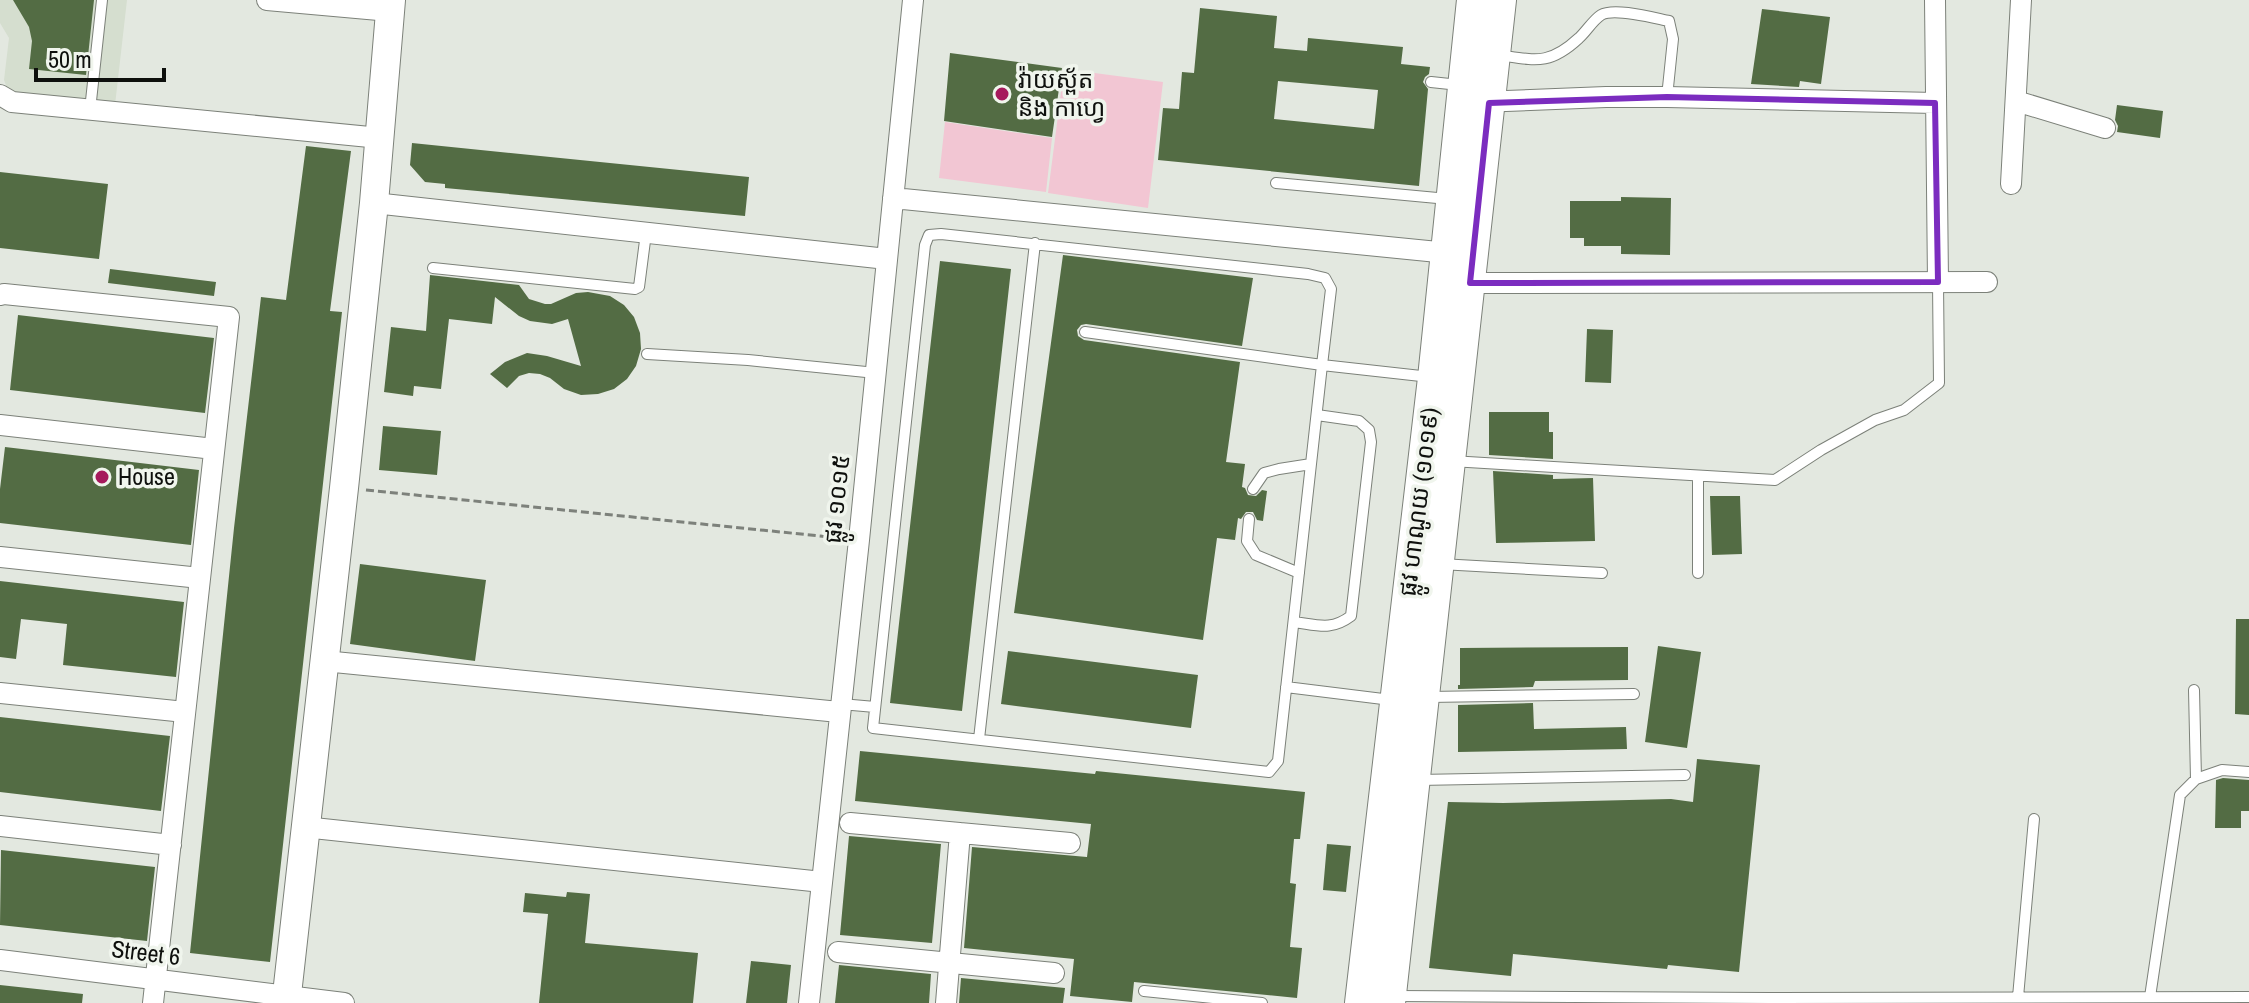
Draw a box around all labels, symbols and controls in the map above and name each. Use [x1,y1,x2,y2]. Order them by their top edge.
scale bar [36,32,164,82]
text: 50 m [48,43,92,75]
place label: វ៉ាយស្ព័ត និង កាហ្វេ [1018,63,1105,123]
marker: វ៉ាយស្ព័ត និង កាហ្វេ [993,85,1011,103]
street label: ផ្លូវ ហាណូយ (១០១៩) [1391,406,1453,599]
street label: ផ្លូវ ១០១៥ [815,453,864,546]
place label: House [118,460,175,492]
marker: House [93,468,111,486]
street label: Street 6 [110,932,182,972]

